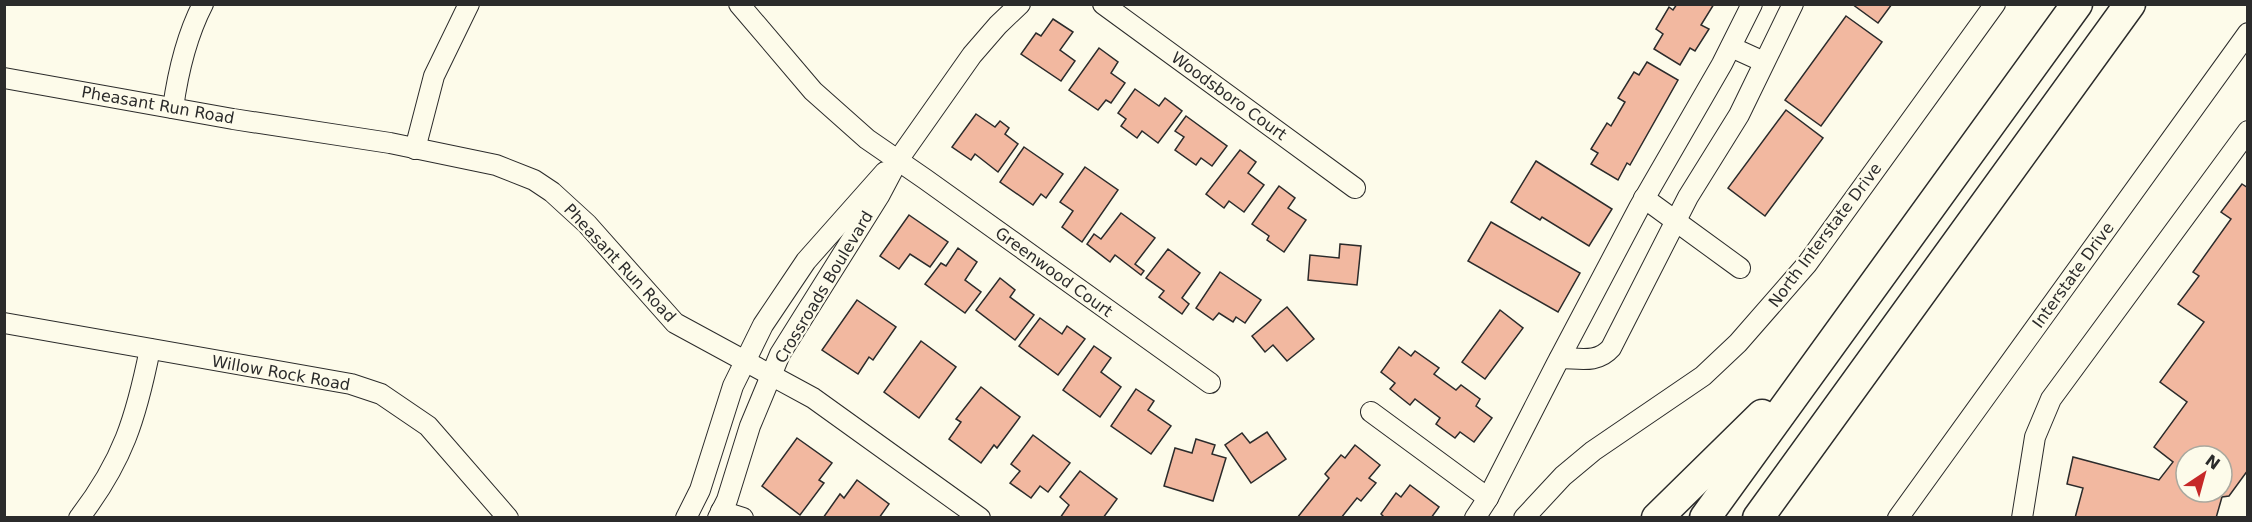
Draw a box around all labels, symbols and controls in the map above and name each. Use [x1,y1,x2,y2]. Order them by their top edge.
street label: Woodsboro Court [1168,48,1290,144]
street label: Pheasant Run Road [80,82,236,128]
street label: North Interstate Drive [1765,159,1885,311]
street label: Pheasant Run Road [560,200,680,326]
street label: Crossroads Boulevard [771,207,877,367]
street label: Interstate Drive [2028,219,2118,331]
street label: Greenwood Court [992,223,1116,321]
street label: Willow Rock Road [210,351,352,395]
north arrow [2174,444,2234,504]
text: N [2202,451,2224,474]

